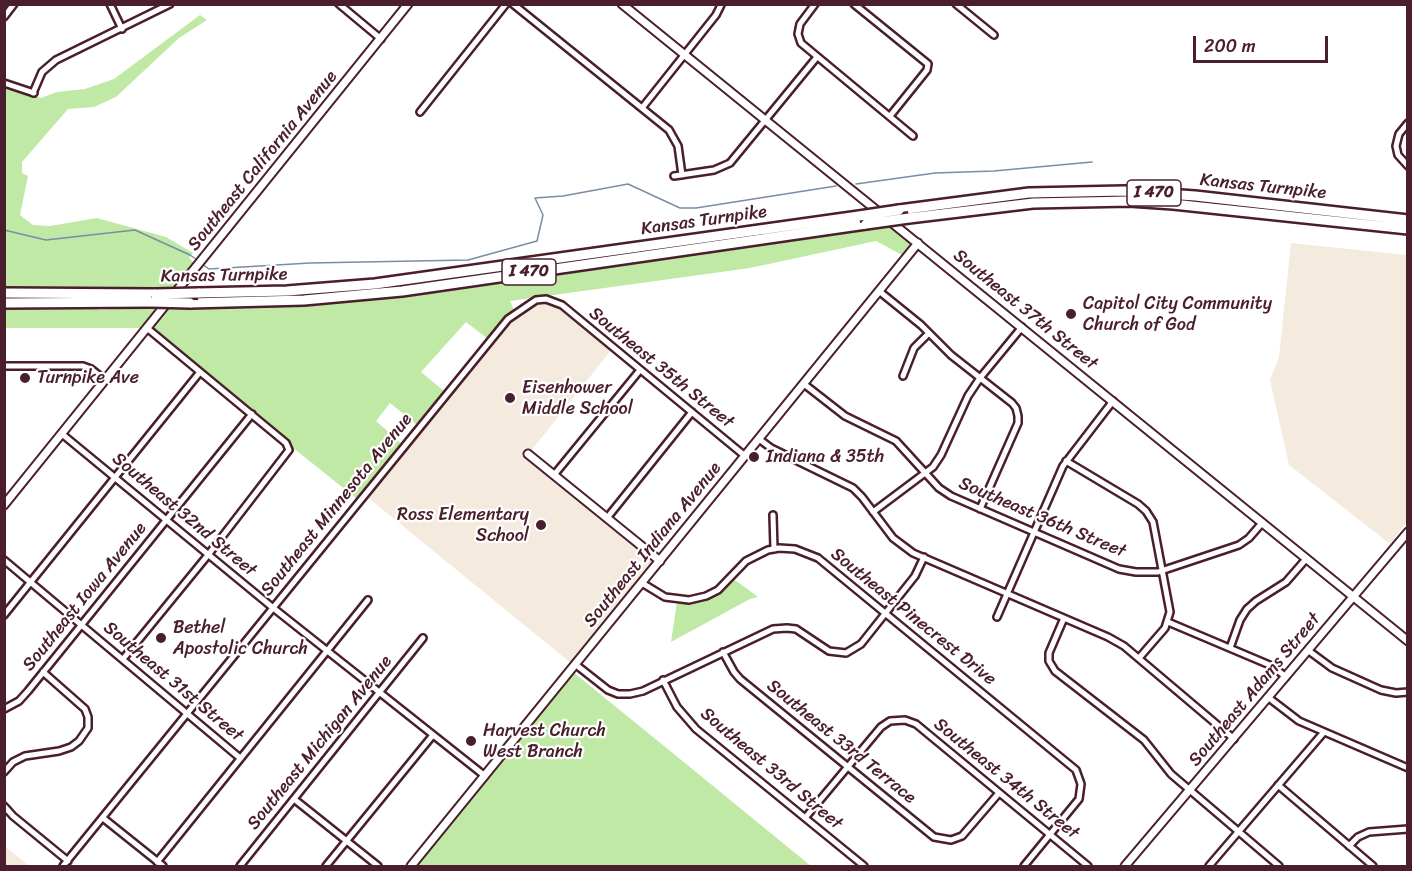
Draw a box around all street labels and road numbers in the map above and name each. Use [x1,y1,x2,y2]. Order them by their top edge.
street label: Southeast California Avenue [184,67,342,255]
street label: Kansas Turnpike [1199,170,1327,204]
road number: I 470 [1127,180,1181,206]
street label: Kansas Turnpike [640,201,768,241]
street label: Southeast 37th Street [948,245,1102,375]
road number: I 470 [502,259,556,285]
street label: Kansas Turnpike [160,264,288,288]
street label: Southeast 35th Street [584,303,738,433]
street label: Southeast Minnesota Avenue [257,409,417,601]
street label: Southeast 32nd Street [108,448,260,582]
street label: Southeast Indiana Avenue [580,458,726,632]
street label: Southeast 36th Street [955,473,1129,563]
street label: Southeast Iowa Avenue [18,518,152,676]
street label: Southeast Pinecrest Drive [826,544,1000,690]
street label: Southeast Adams Street [1185,609,1325,771]
street label: Southeast 31st Street [99,617,247,747]
street label: Southeast Michigan Avenue [243,651,397,835]
street label: Southeast 33rd Terrace [762,675,920,809]
street label: Southeast 33rd Street [696,703,846,835]
street label: Southeast 34th Street [929,714,1083,844]

